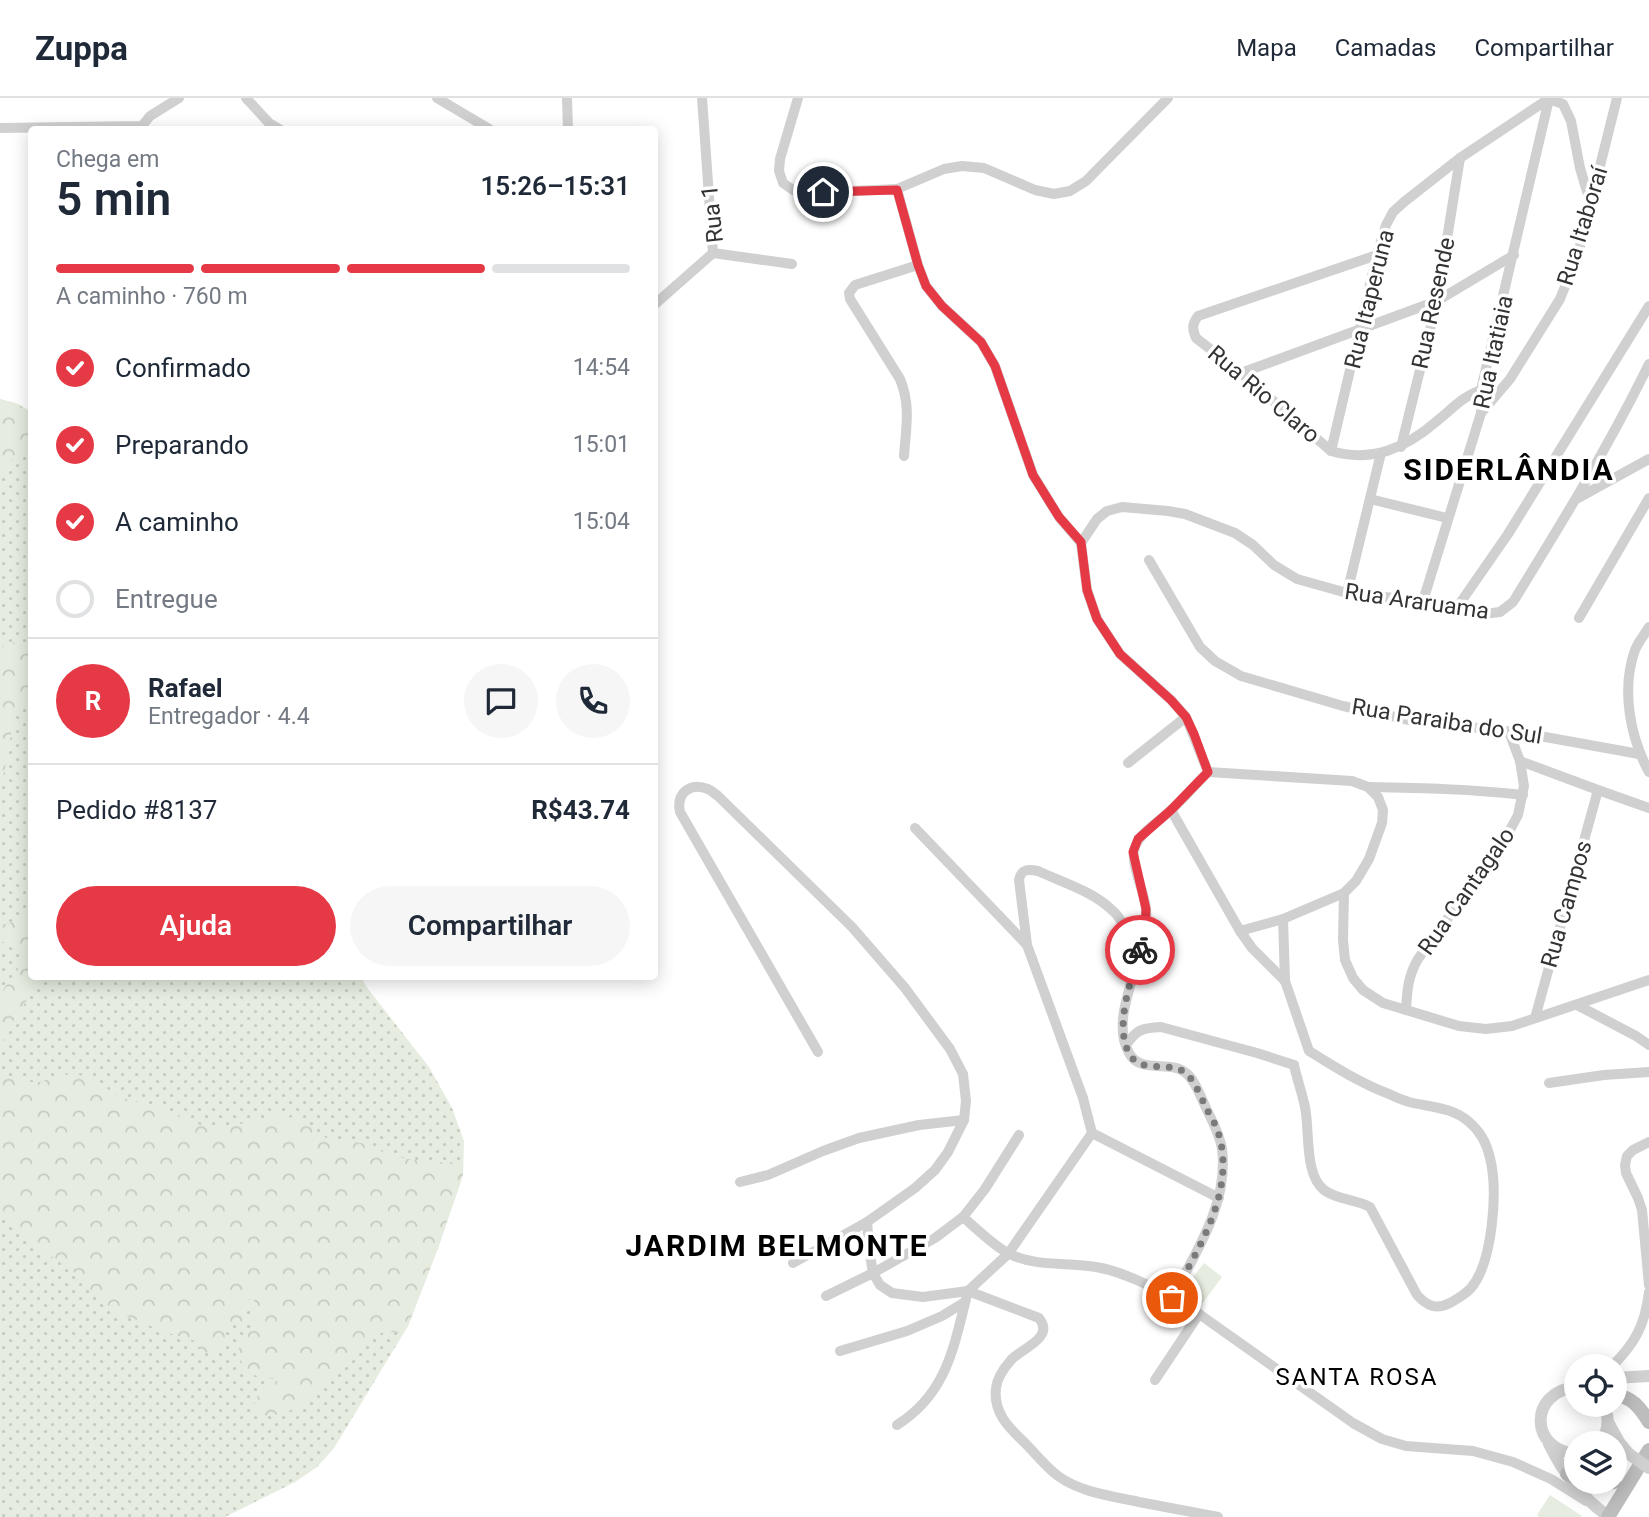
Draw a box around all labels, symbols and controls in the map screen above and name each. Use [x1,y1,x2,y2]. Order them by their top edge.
text: Zuppa [35,29,128,68]
text: Mapa [1236,34,1297,62]
text: Camadas [1335,34,1436,62]
text: Compartilhar [1474,34,1614,62]
text: Chega em [56,146,159,173]
pin [793,162,853,222]
street label: Rua Itaboraí [1552,162,1614,289]
text: 15:26–15:31 [480,171,630,201]
text: 5 min [56,172,171,226]
icon: home [804,173,842,211]
street label: Rua 1 [696,184,729,244]
street label: Rua Itaperuna [1339,227,1400,371]
street label: Rua Resende [1406,235,1461,371]
text: A caminho · 760 m [56,283,248,310]
street label: Rua Itatiaia [1468,293,1519,411]
street label: Rua Rio Claro [1202,340,1325,449]
icon: check [56,349,94,387]
text: Confirmado [115,353,251,383]
text: 14:54 [573,354,630,381]
icon: check [56,426,94,464]
text: Preparando [115,430,249,460]
text: 15:01 [573,431,630,458]
district label: SIDERLÂNDIA [1403,452,1615,487]
icon: check [56,503,94,541]
text: A caminho [115,507,239,537]
text: 15:04 [573,508,630,535]
street label: Rua Araruama [1343,578,1491,625]
text: Entregue [115,584,218,614]
button: chat [464,664,538,738]
button: phone [556,664,630,738]
text: Rafael [148,673,223,703]
text: R [85,686,101,716]
street label: Rua Paraiba do Sul [1350,693,1544,750]
text: Entregador · 4.4 [148,703,310,730]
text: Pedido #8137 [56,795,217,825]
text: R$43.74 [531,795,630,825]
street label: Rua Cantagalo [1412,822,1520,960]
street label: Rua Campos [1536,838,1597,971]
button: Ajuda [56,886,336,966]
button: Compartilhar [350,886,630,966]
courier [1105,915,1175,985]
icon: bike [1121,931,1159,969]
district label: JARDIM BELMONTE [625,1228,929,1263]
pin [1142,1268,1202,1328]
icon: bag [1153,1279,1191,1317]
map controls [1564,1354,1627,1494]
button: locate [1564,1354,1627,1417]
district label: SANTA ROSA [1276,1363,1438,1391]
button: layers [1564,1431,1627,1494]

